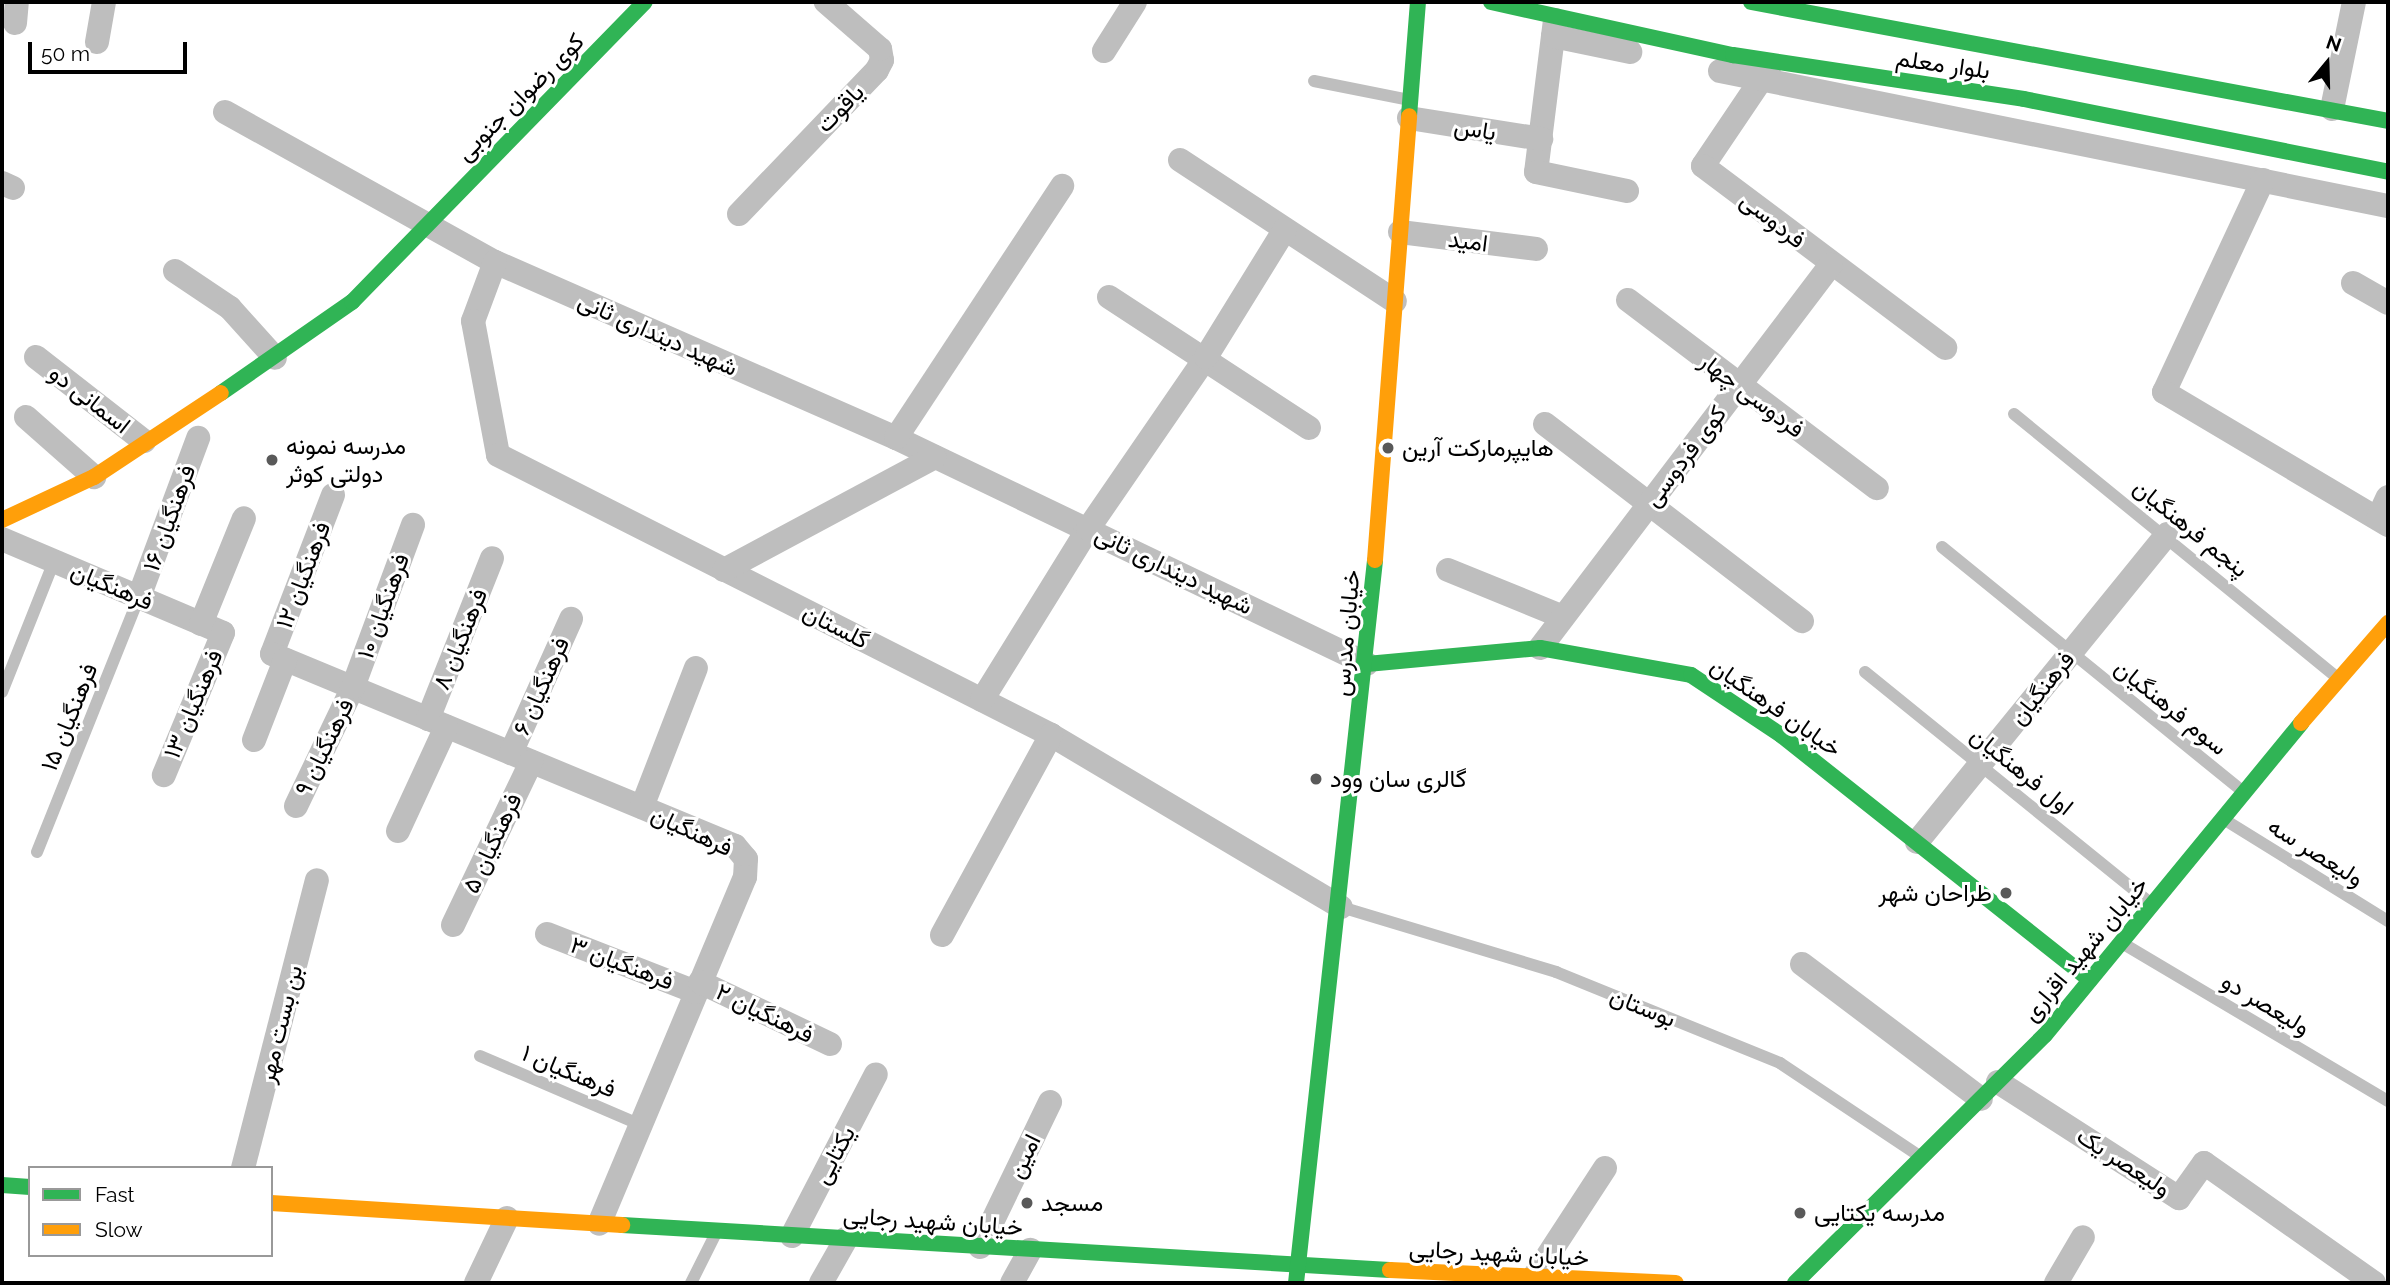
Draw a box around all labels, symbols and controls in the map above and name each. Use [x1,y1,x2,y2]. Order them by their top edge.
street label: کوی رضوان جنوبی [450,27,590,167]
scale bar [32,28,191,72]
north arrow [2292,28,2362,98]
text: N [2323,30,2344,56]
text: 50 m [41,41,90,66]
street label: بلوار معلم [1894,43,1992,85]
street label: یاقوت [810,78,870,138]
street label: یاس [1452,111,1498,147]
street label: فردوسی [1735,186,1811,254]
street label: امید [1446,224,1490,258]
street label: شهید دینداری ثانی [574,286,742,382]
street label: فردوسی چهار [1694,346,1810,444]
street label: اسمانی دو [44,358,136,440]
street label: کوی فردوسی [1638,400,1732,512]
place label: مدرسه نمونه دولتی کوثر [286,432,406,488]
place label: هایپرمارکت آرین [1402,434,1554,462]
marker: هایپرمارکت آرین [1380,440,1396,456]
marker: مدرسه نمونه دولتی کوثر [264,452,280,468]
street label: فرهنگیان ۱۶ [136,461,202,575]
street label: پنجم فرهنگیان [2128,473,2254,583]
street label: فرهنگیان ۱۲ [269,517,337,633]
street label: شهید دینداری ثانی [1091,519,1257,621]
street label: فرهنگیان ۱۰ [351,549,415,663]
street label: فرهنگیان [67,556,157,616]
street label: خیابان مدرس [1326,568,1366,698]
street label: فرهنگیان ۸ [427,584,493,694]
street label: گلستان [798,597,874,655]
street label: فرهنگیان ۶ [507,632,575,740]
street label: فرهنگیان ۱۳ [157,645,229,763]
street label: فرهنگیان [2004,645,2080,731]
street label: خیابان فرهنگیان [1705,651,1847,763]
street label: سوم فرهنگیان [2109,653,2233,761]
street label: فرهنگیان ۱۵ [34,659,104,775]
street label: فرهنگیان ۹ [288,694,360,800]
street label: اول فرهنگیان [1965,721,2079,821]
place label: گالری سان وود [1330,765,1467,793]
marker: گالری سان وود [1308,771,1324,787]
street label: فرهنگیان ۵ [456,788,528,898]
street label: فرهنگیان [647,800,737,862]
street label: ولیعصر سه [2263,811,2369,893]
street label: خیابان شهید اقراری [2016,871,2154,1027]
place label: طراحان شهر [1878,879,1992,907]
marker: طراحان شهر [1998,885,2014,901]
street label: فرهنگیان ۳ [566,930,678,996]
street label: بن بست مهر [251,962,309,1086]
street label: ولیعصر دو [2216,966,2316,1042]
street label: فرهنگیان ۲ [711,977,819,1049]
street label: بوستان [1606,981,1680,1033]
street label: فرهنگیان ۱ [518,1038,620,1104]
street label: یکتایی [807,1121,861,1189]
street label: ولیعصر یک [2072,1121,2176,1203]
street label: امین [1001,1129,1047,1183]
legend [28,1166,273,1257]
text: Fast [95,1182,135,1207]
place label: مسجد [1041,1189,1103,1217]
marker: مسجد [1019,1195,1035,1211]
place label: مدرسه یکتایی [1814,1199,1945,1227]
street label: خیابان شهید رجایی [842,1200,1024,1242]
marker: مدرسه یکتایی [1792,1205,1808,1221]
text: Slow [95,1217,143,1242]
street label: خیابان شهید رجایی [1408,1234,1590,1272]

